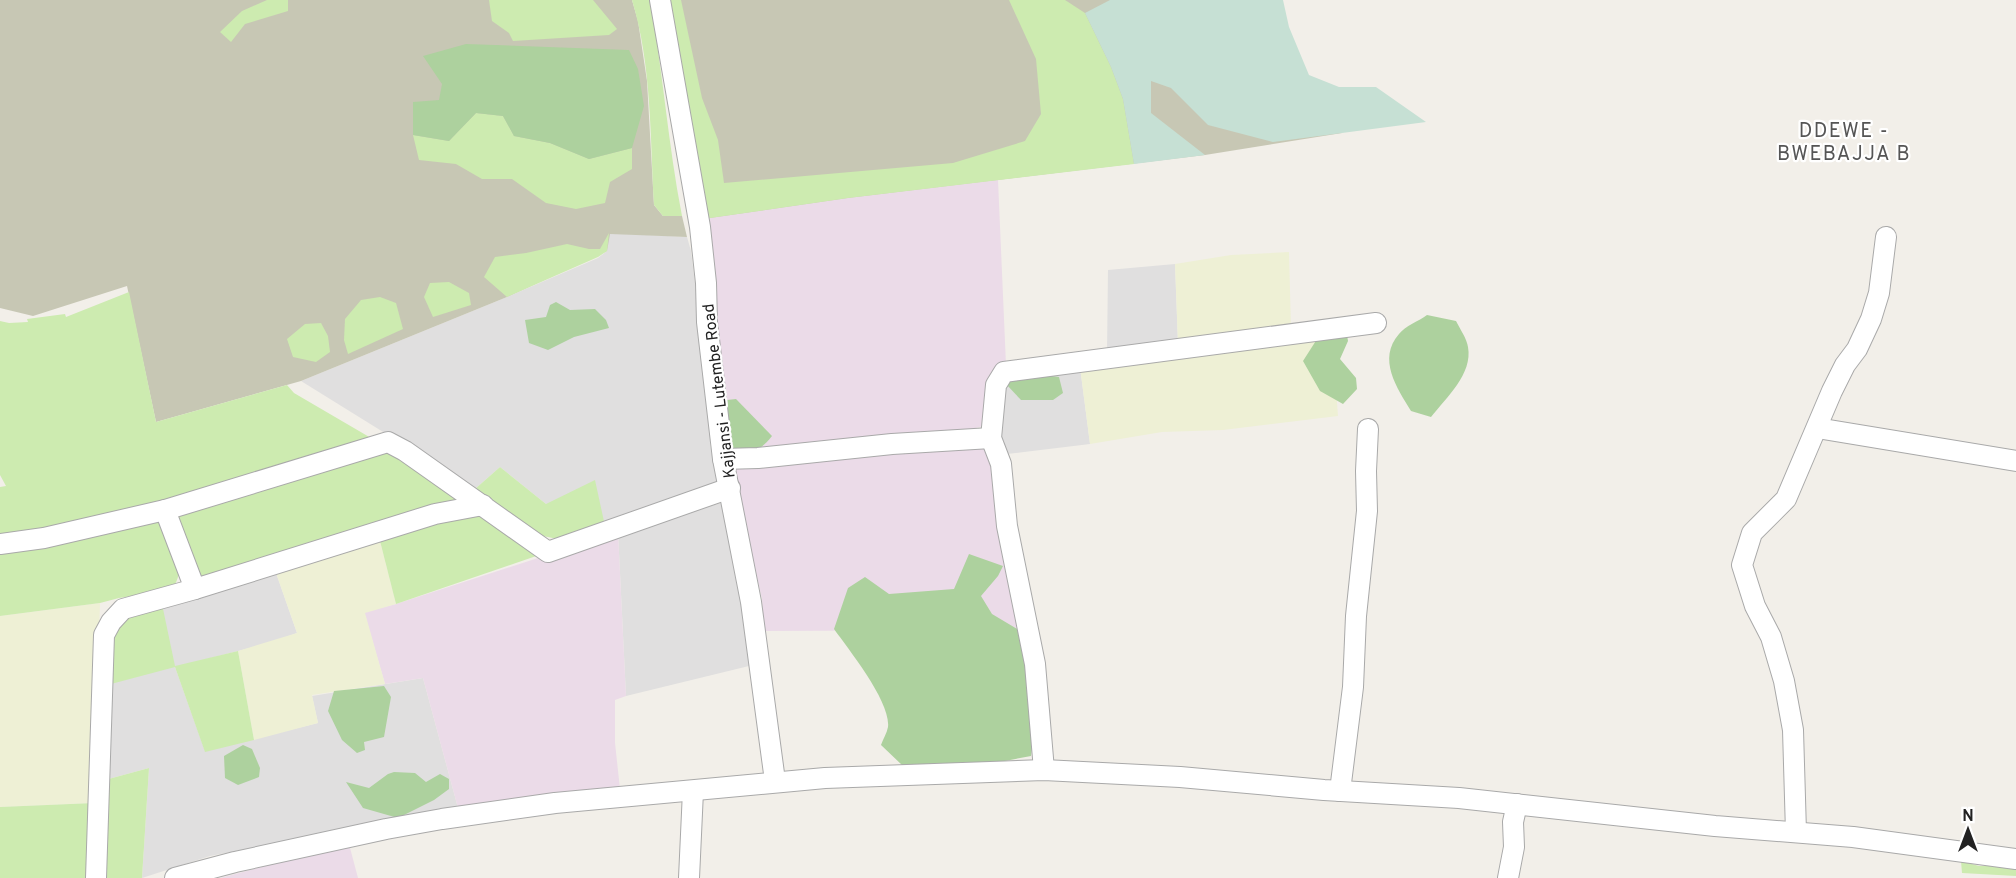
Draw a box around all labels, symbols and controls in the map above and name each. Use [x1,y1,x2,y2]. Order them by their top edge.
district label: DDEWE - BWEBAJJA B [1777,119,1911,168]
street label: Kajjansi - Lutembe Road [699,302,741,479]
north arrow [1938,800,1998,860]
text: N [1962,807,1974,827]

